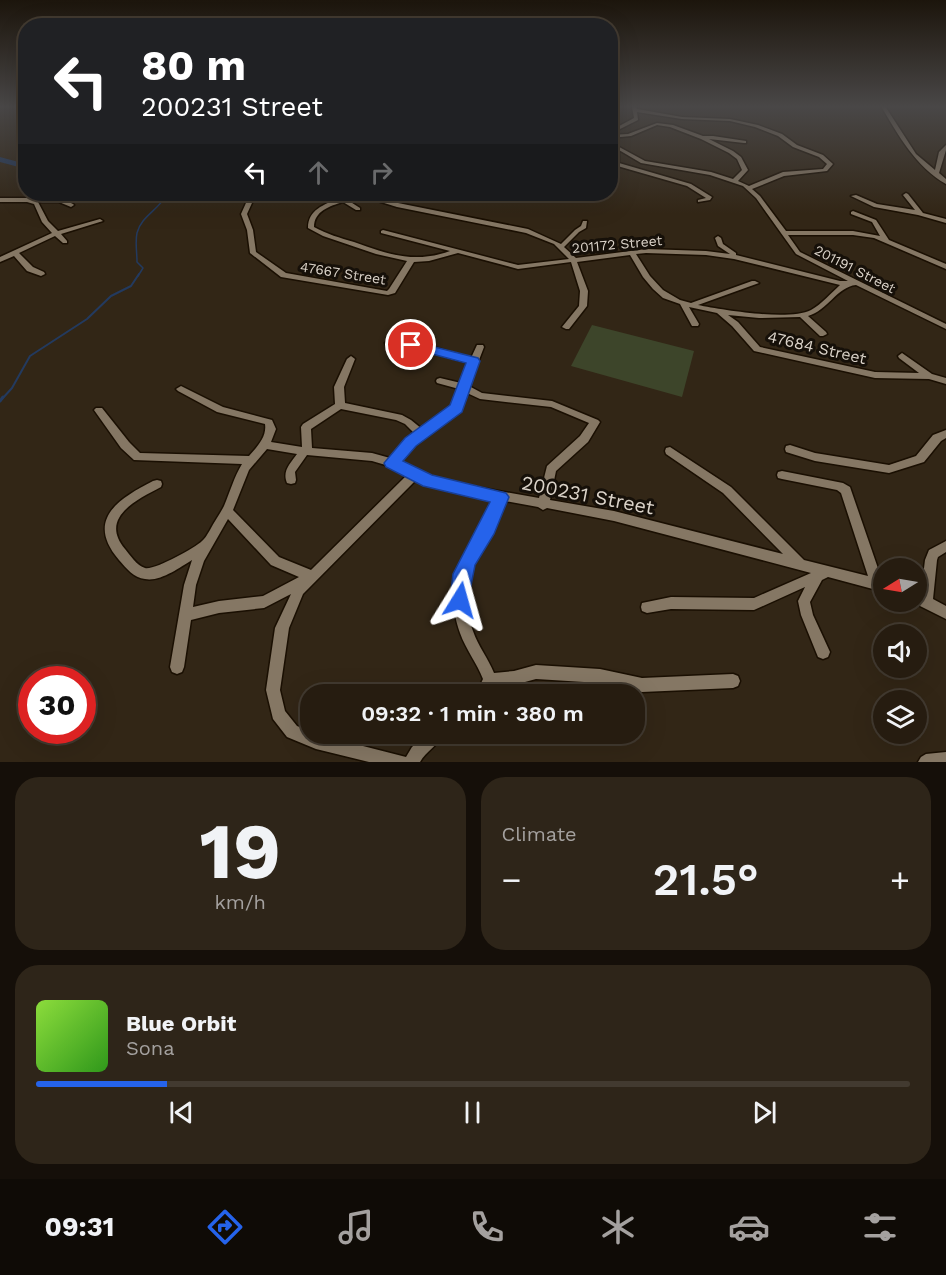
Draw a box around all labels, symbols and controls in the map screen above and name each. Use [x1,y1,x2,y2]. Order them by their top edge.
text: 80 m [141,41,246,90]
icon: left [42,42,120,120]
text: 200231 Street [141,91,323,123]
icon: left [239,156,272,189]
icon: ahead [302,156,335,189]
icon: right [365,156,398,189]
street label: 201172 Street [571,232,663,256]
street label: 201191 Street [812,242,898,296]
street label: 47667 Street [299,258,387,288]
pin [385,319,436,370]
street label: 47684 Street [766,327,868,368]
icon: arrive [394,328,427,361]
street label: 200231 Street [520,470,657,520]
north arrow [873,558,927,612]
map controls [873,558,927,744]
position arrow [428,568,492,632]
button: sound [873,624,927,678]
speed limit sign: 30 [18,666,96,744]
button: layers [873,690,927,744]
text: 09:32 · 1 min · 380 m [361,701,584,726]
text: 19 [199,805,281,897]
text: Climate [502,822,577,846]
text: 21.5° [653,853,759,906]
text: − [502,860,521,899]
text: + [890,860,910,899]
text: km/h [214,890,266,914]
text: Blue Orbit [126,1011,236,1036]
text: Sona [126,1036,175,1060]
icon: previous [165,1096,198,1129]
icon: pause [456,1096,489,1129]
icon: next [748,1096,781,1129]
icon: directions [204,1206,246,1248]
icon: music [335,1206,377,1248]
icon: phone [466,1206,508,1248]
icon: climate [597,1206,639,1248]
icon: car [728,1206,770,1248]
icon: filters [859,1206,901,1248]
text: 09:31 [45,1211,114,1243]

